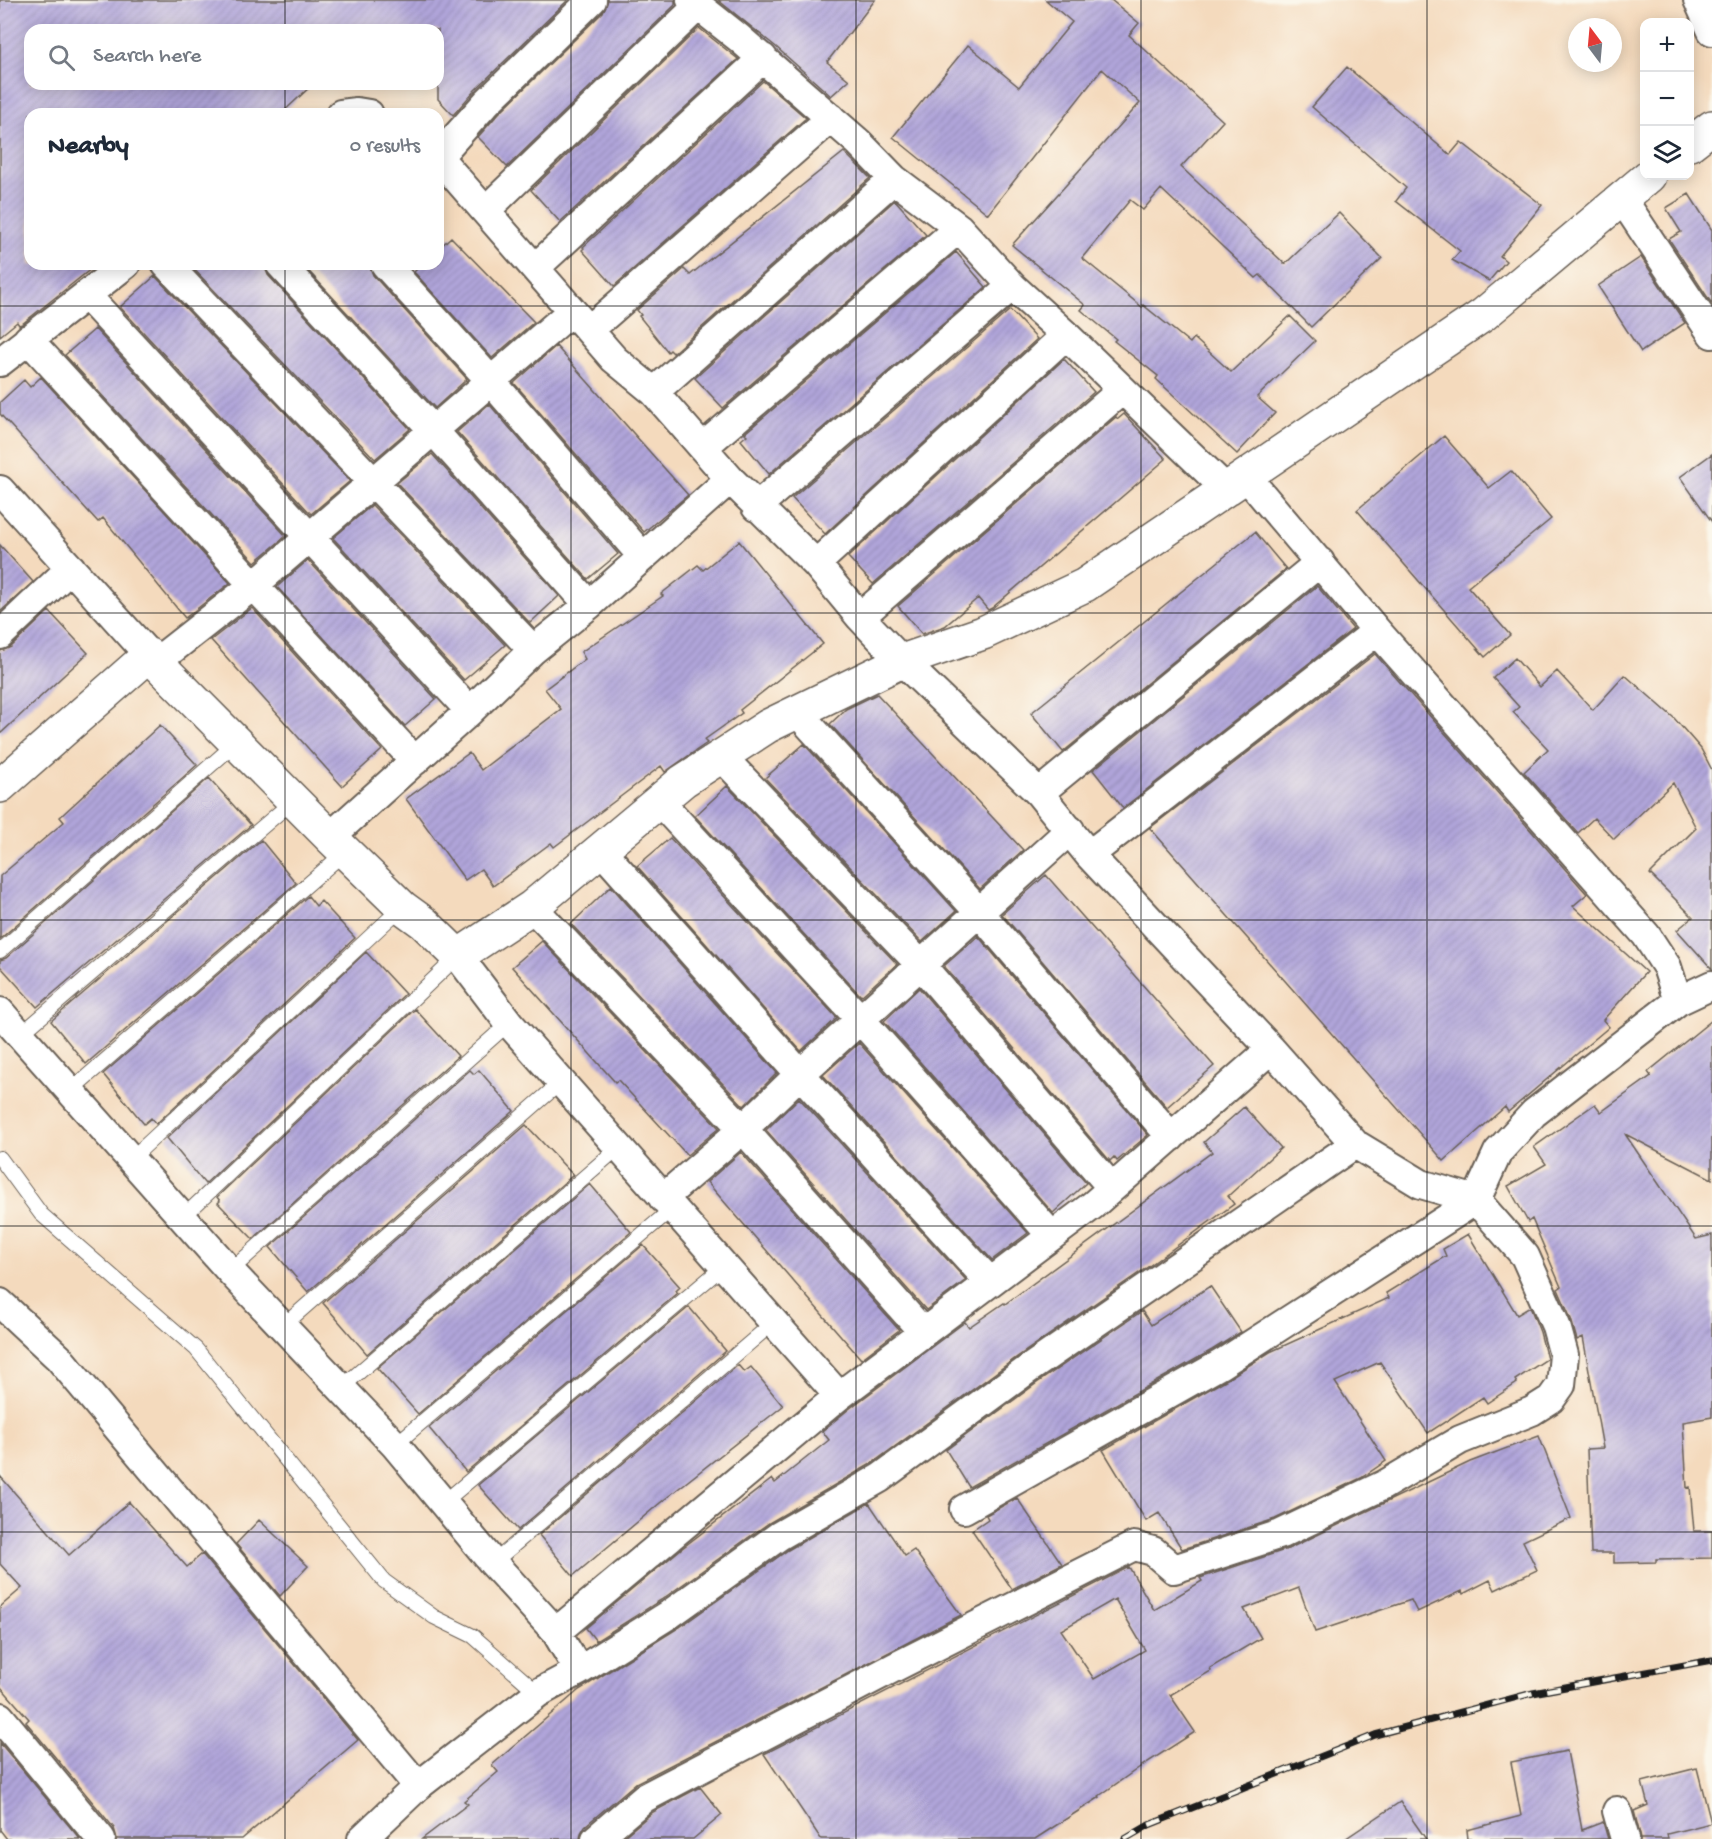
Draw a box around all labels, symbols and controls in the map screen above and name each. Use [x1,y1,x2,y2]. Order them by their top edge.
north arrow [1568,18,1622,72]
map controls [1640,18,1694,180]
button: + [1640,18,1694,72]
search box [24,24,444,90]
icon: search [45,41,78,74]
text: Search here [93,44,201,70]
button: − [1640,72,1694,126]
button: layers [1640,126,1694,180]
text: Nearby [48,132,129,163]
text: 0 results [350,136,420,159]

